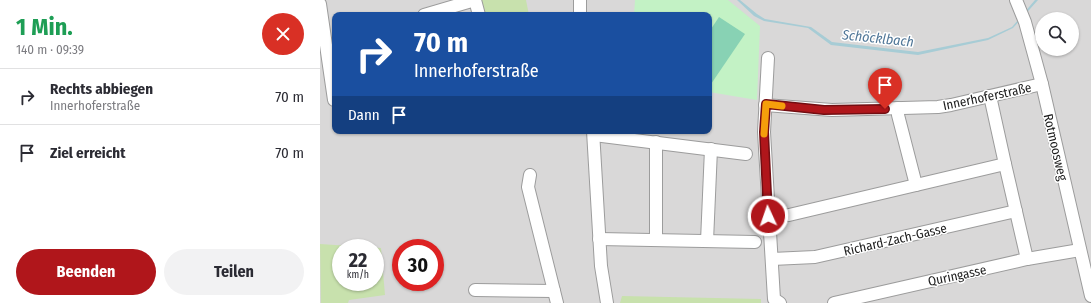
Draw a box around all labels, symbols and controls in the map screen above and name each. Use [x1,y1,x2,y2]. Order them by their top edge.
map controls [1035,12,1079,56]
button: search [1035,12,1079,56]
text: 1 Min. [16,13,73,41]
button: close [262,13,304,55]
text: 70 m [414,26,468,59]
water label: Schöcklbach [840,26,915,51]
icon: right [348,28,400,80]
text: 140 m · 09:39 [16,42,84,57]
text: Innerhoferstraße [414,60,539,82]
pin [868,68,902,109]
icon: arrive [874,74,896,96]
text: Rechts abbiegen [50,80,153,98]
street label: Innerhoferstraße [941,80,1033,113]
icon: right [16,86,38,108]
text: 70 m [275,88,304,106]
text: Innerhoferstraße [50,98,140,113]
icon: arrive [388,104,410,126]
text: Dann [348,106,380,124]
street label: Rotmoosweg [1041,112,1071,183]
icon: arrive [16,142,38,164]
text: Ziel erreicht [50,144,125,162]
text: 70 m [275,144,304,162]
position arrow [747,195,789,237]
street label: Richard-Zach-Gasse [842,220,948,259]
speed limit sign: 30 [392,239,444,291]
text: 22 [349,248,367,272]
button: Beenden [16,249,156,295]
button: Teilen [164,249,304,295]
street label: Quringasse [927,262,988,289]
text: km/h [347,269,369,281]

